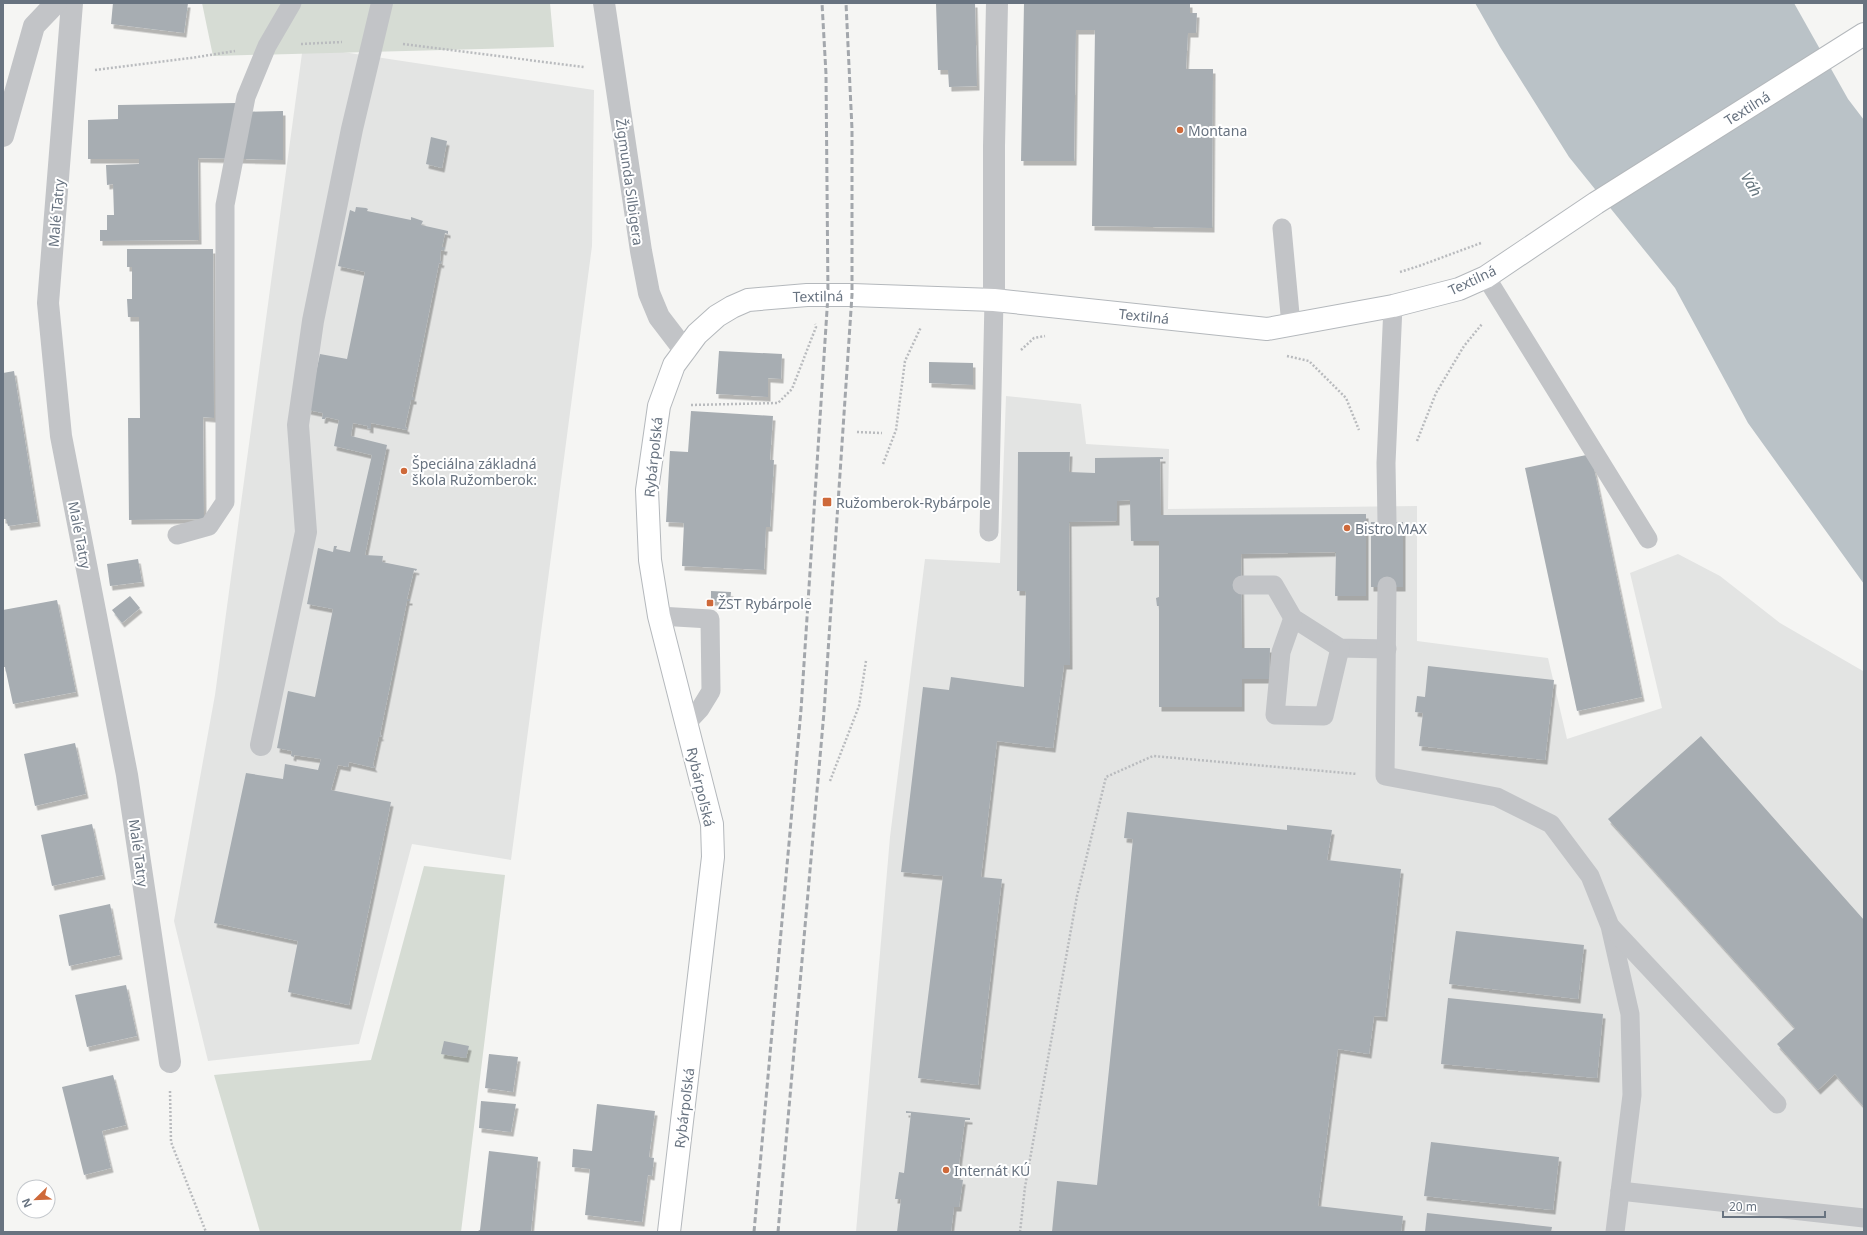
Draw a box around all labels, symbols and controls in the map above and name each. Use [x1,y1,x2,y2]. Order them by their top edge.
street label: Textilná [1720,87,1774,129]
street label: Žigmunda Silbigera [612,117,648,247]
place label: Montana [1188,121,1247,140]
marker: Montana [1175,125,1185,135]
water label: Váh [1737,168,1767,200]
street label: Malé Tatry [44,177,69,248]
street label: Textilná [1445,261,1499,299]
street label: Textilná [793,286,843,306]
street label: Textilná [1118,304,1170,328]
street label: Rybárpoľská [639,416,667,498]
place label: Špeciálna základná škola Ružomberok: [412,454,537,489]
marker: Špeciálna základná škola Ružomberok: [399,466,409,476]
place label: Ružomberok-Rybárpole [836,493,991,512]
marker: Ružomberok-Rybárpole [821,496,833,508]
street label: Malé Tatry [64,500,96,571]
place label: Bistro MAX [1355,519,1428,538]
marker: Bistro MAX [1342,523,1352,533]
place label: ŽST Rybárpole [718,594,812,613]
marker: ŽST Rybárpole [705,598,715,608]
street label: Rybárpoľská [683,745,719,829]
street label: Malé Tatry [125,818,153,889]
street label: Rybárpoľská [670,1067,698,1149]
place label: Internát KÚ [954,1161,1030,1180]
marker: Internát KÚ [941,1165,951,1175]
north arrow [16,1179,56,1219]
scale bar [1723,1193,1825,1219]
text: N [18,1196,35,1210]
text: 20 m [1729,1198,1757,1215]

